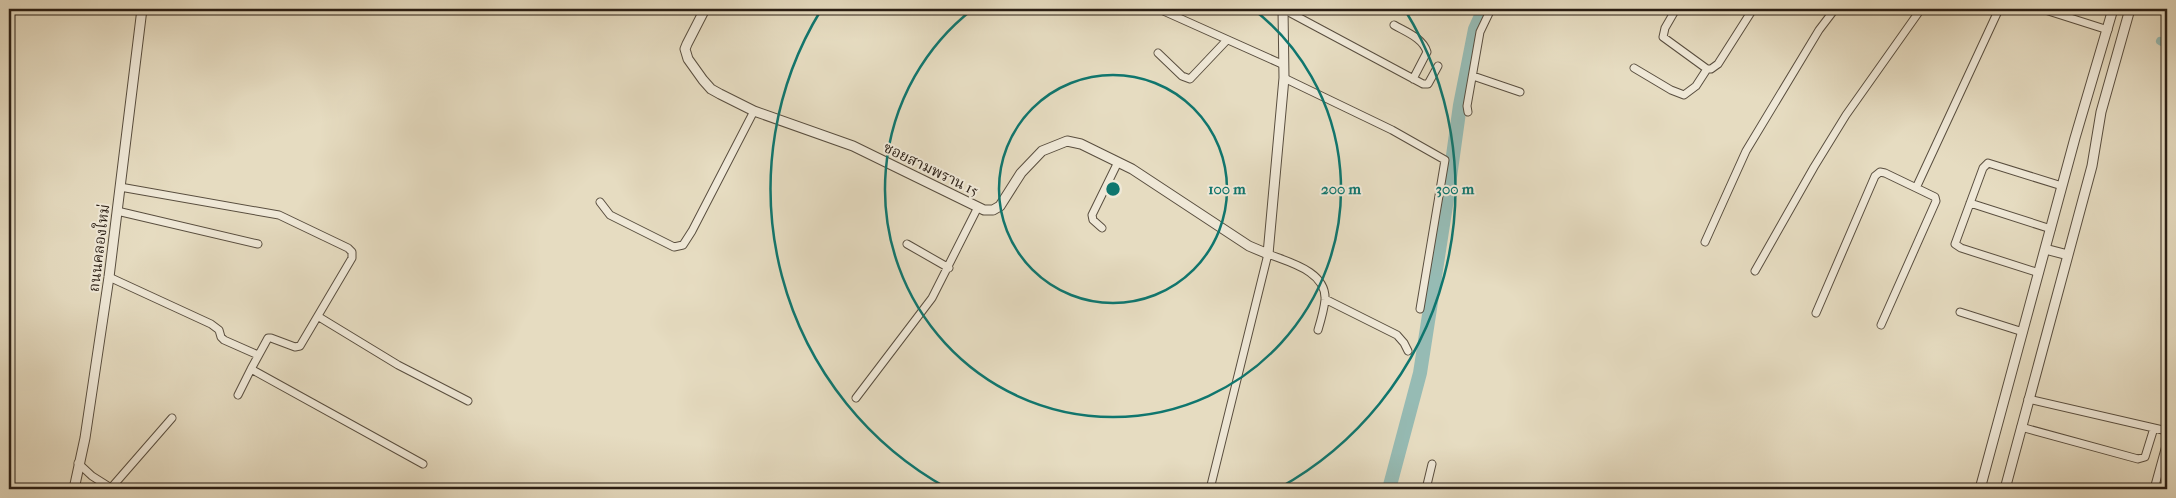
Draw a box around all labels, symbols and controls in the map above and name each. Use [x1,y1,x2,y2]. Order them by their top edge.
street label: ซอยสามพราน 15 [880,138,982,200]
centre of rings [1104,180,1122,198]
text: 100 m [1208,180,1246,198]
text: 200 m [1321,180,1361,198]
text: 300 m [1436,180,1475,198]
street label: ถนนคลองใหม่ [83,203,113,293]

